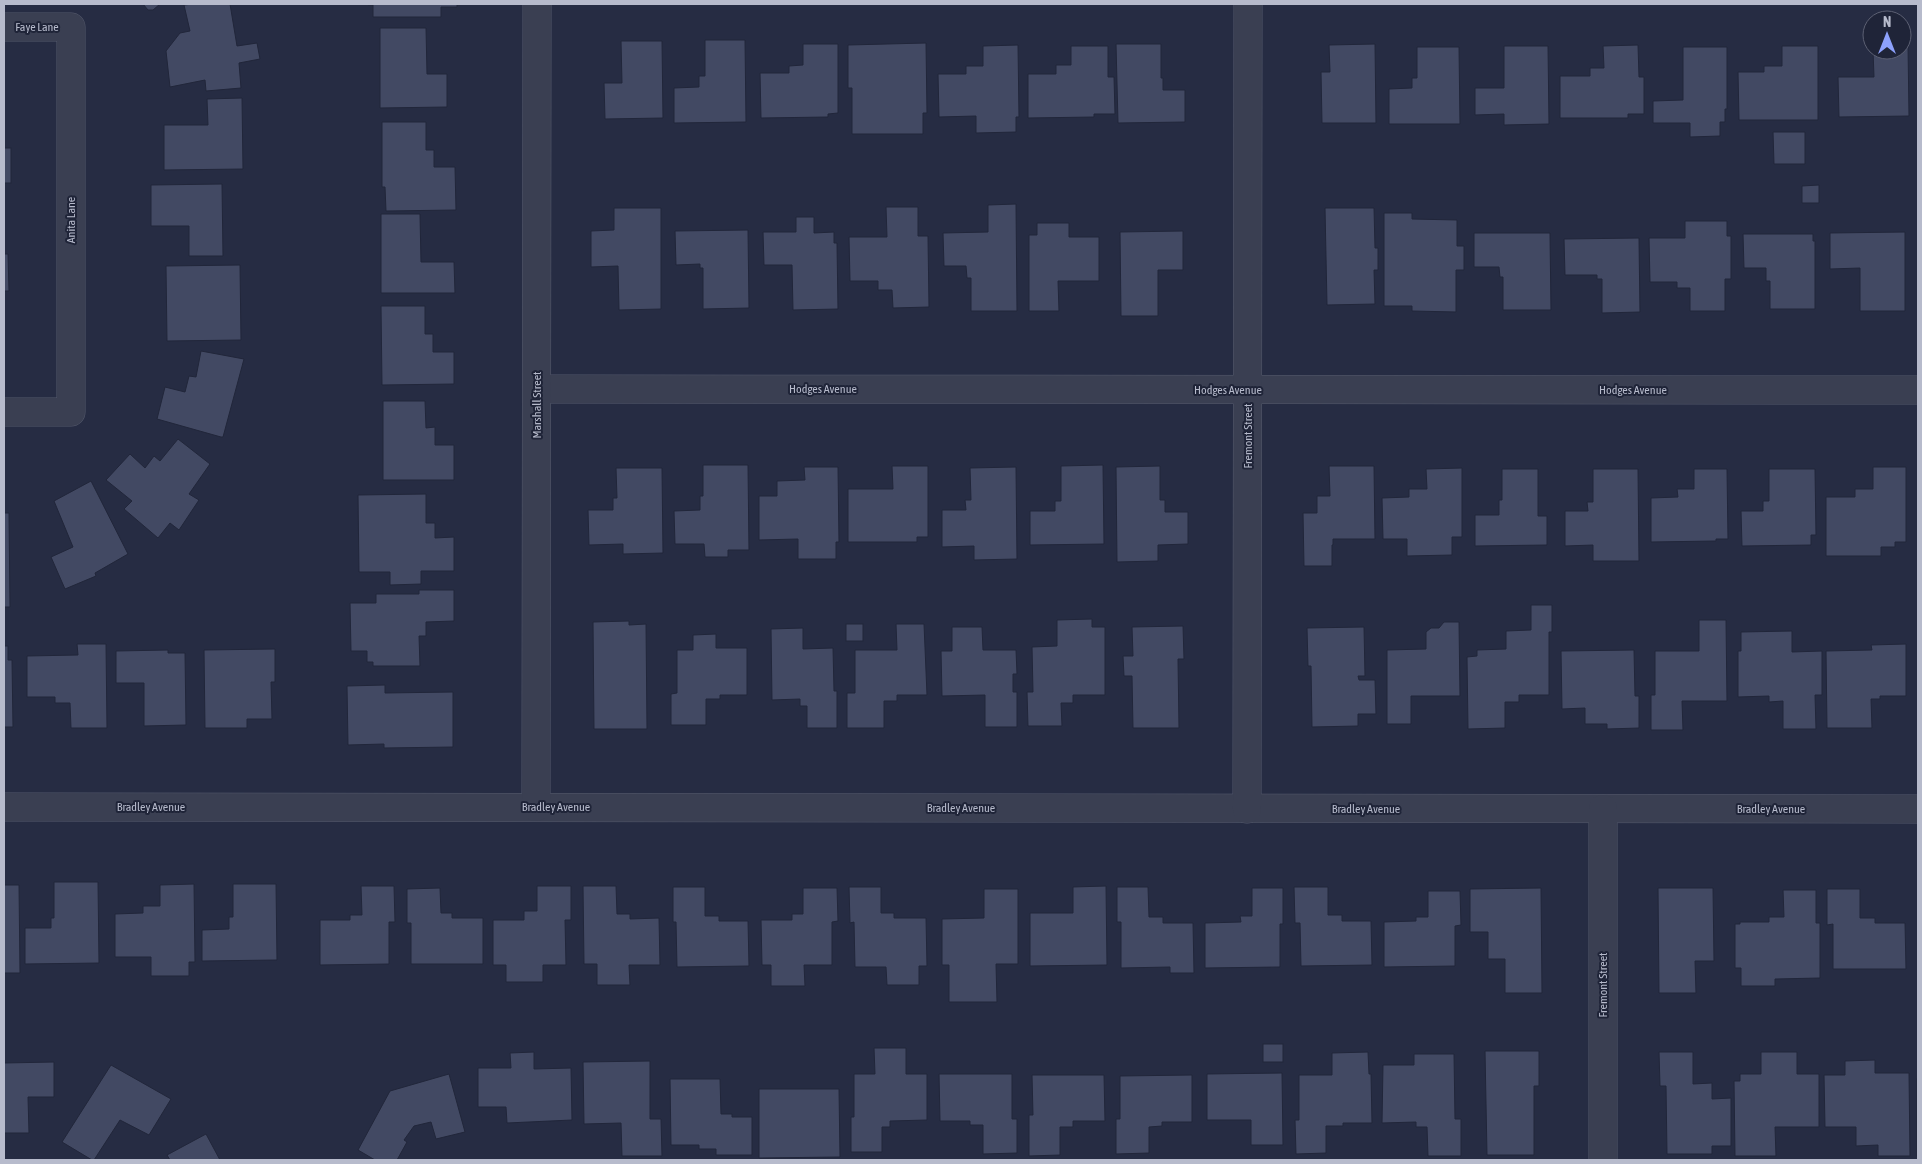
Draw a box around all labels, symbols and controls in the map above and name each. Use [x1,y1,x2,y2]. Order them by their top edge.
north arrow [1862,10,1912,60]
text: N [1883,14,1891,30]
street label: Faye Lane [15,20,59,34]
street label: Anita Lane [64,197,78,243]
street label: Marshall Street [530,371,544,439]
street label: Hodges Avenue [789,382,857,396]
street label: Hodges Avenue [1194,383,1262,397]
street label: Hodges Avenue [1599,383,1667,397]
street label: Fremont Street [1241,403,1255,469]
street label: Bradley Avenue [117,800,185,814]
street label: Bradley Avenue [522,800,590,814]
street label: Bradley Avenue [927,801,995,815]
street label: Bradley Avenue [1332,802,1400,816]
street label: Bradley Avenue [1737,802,1805,816]
street label: Fremont Street [1596,952,1610,1018]

